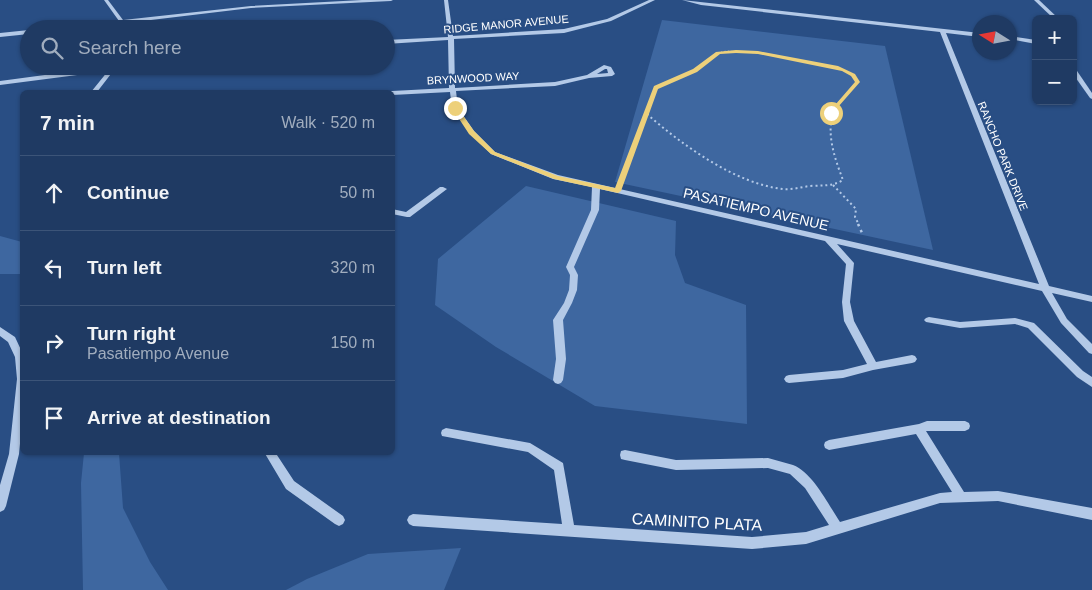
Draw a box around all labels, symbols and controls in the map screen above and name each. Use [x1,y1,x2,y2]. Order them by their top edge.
street label: RIDGE MANOR AVENUE [443,13,569,35]
north arrow [972,15,1017,60]
map controls [1032,15,1077,105]
button: + [1032,15,1077,60]
search box [20,20,395,75]
icon: search [38,34,66,62]
text: Search here [78,37,182,58]
button: − [1032,60,1077,105]
street label: BRYNWOOD WAY [426,70,520,86]
route end [444,97,467,120]
street label: RANCHO PARK DRIVE [976,100,1030,212]
route start [820,102,843,125]
text: 7 min [40,111,95,134]
text: Walk · 520 m [281,114,375,131]
icon: ahead [40,179,68,207]
text: Continue [87,182,169,203]
text: 50 m [339,184,375,201]
street label: PASATIEMPO AVENUE [682,184,830,234]
icon: left [40,254,68,282]
text: Turn left [87,257,162,278]
text: 320 m [331,259,375,276]
text: Turn right [87,323,175,344]
icon: right [40,329,68,357]
text: 150 m [331,334,375,351]
text: Pasatiempo Avenue [87,345,229,362]
icon: arrive [40,404,68,432]
text: Arrive at destination [87,407,271,428]
street label: CAMINITO PLATA [631,510,763,534]

